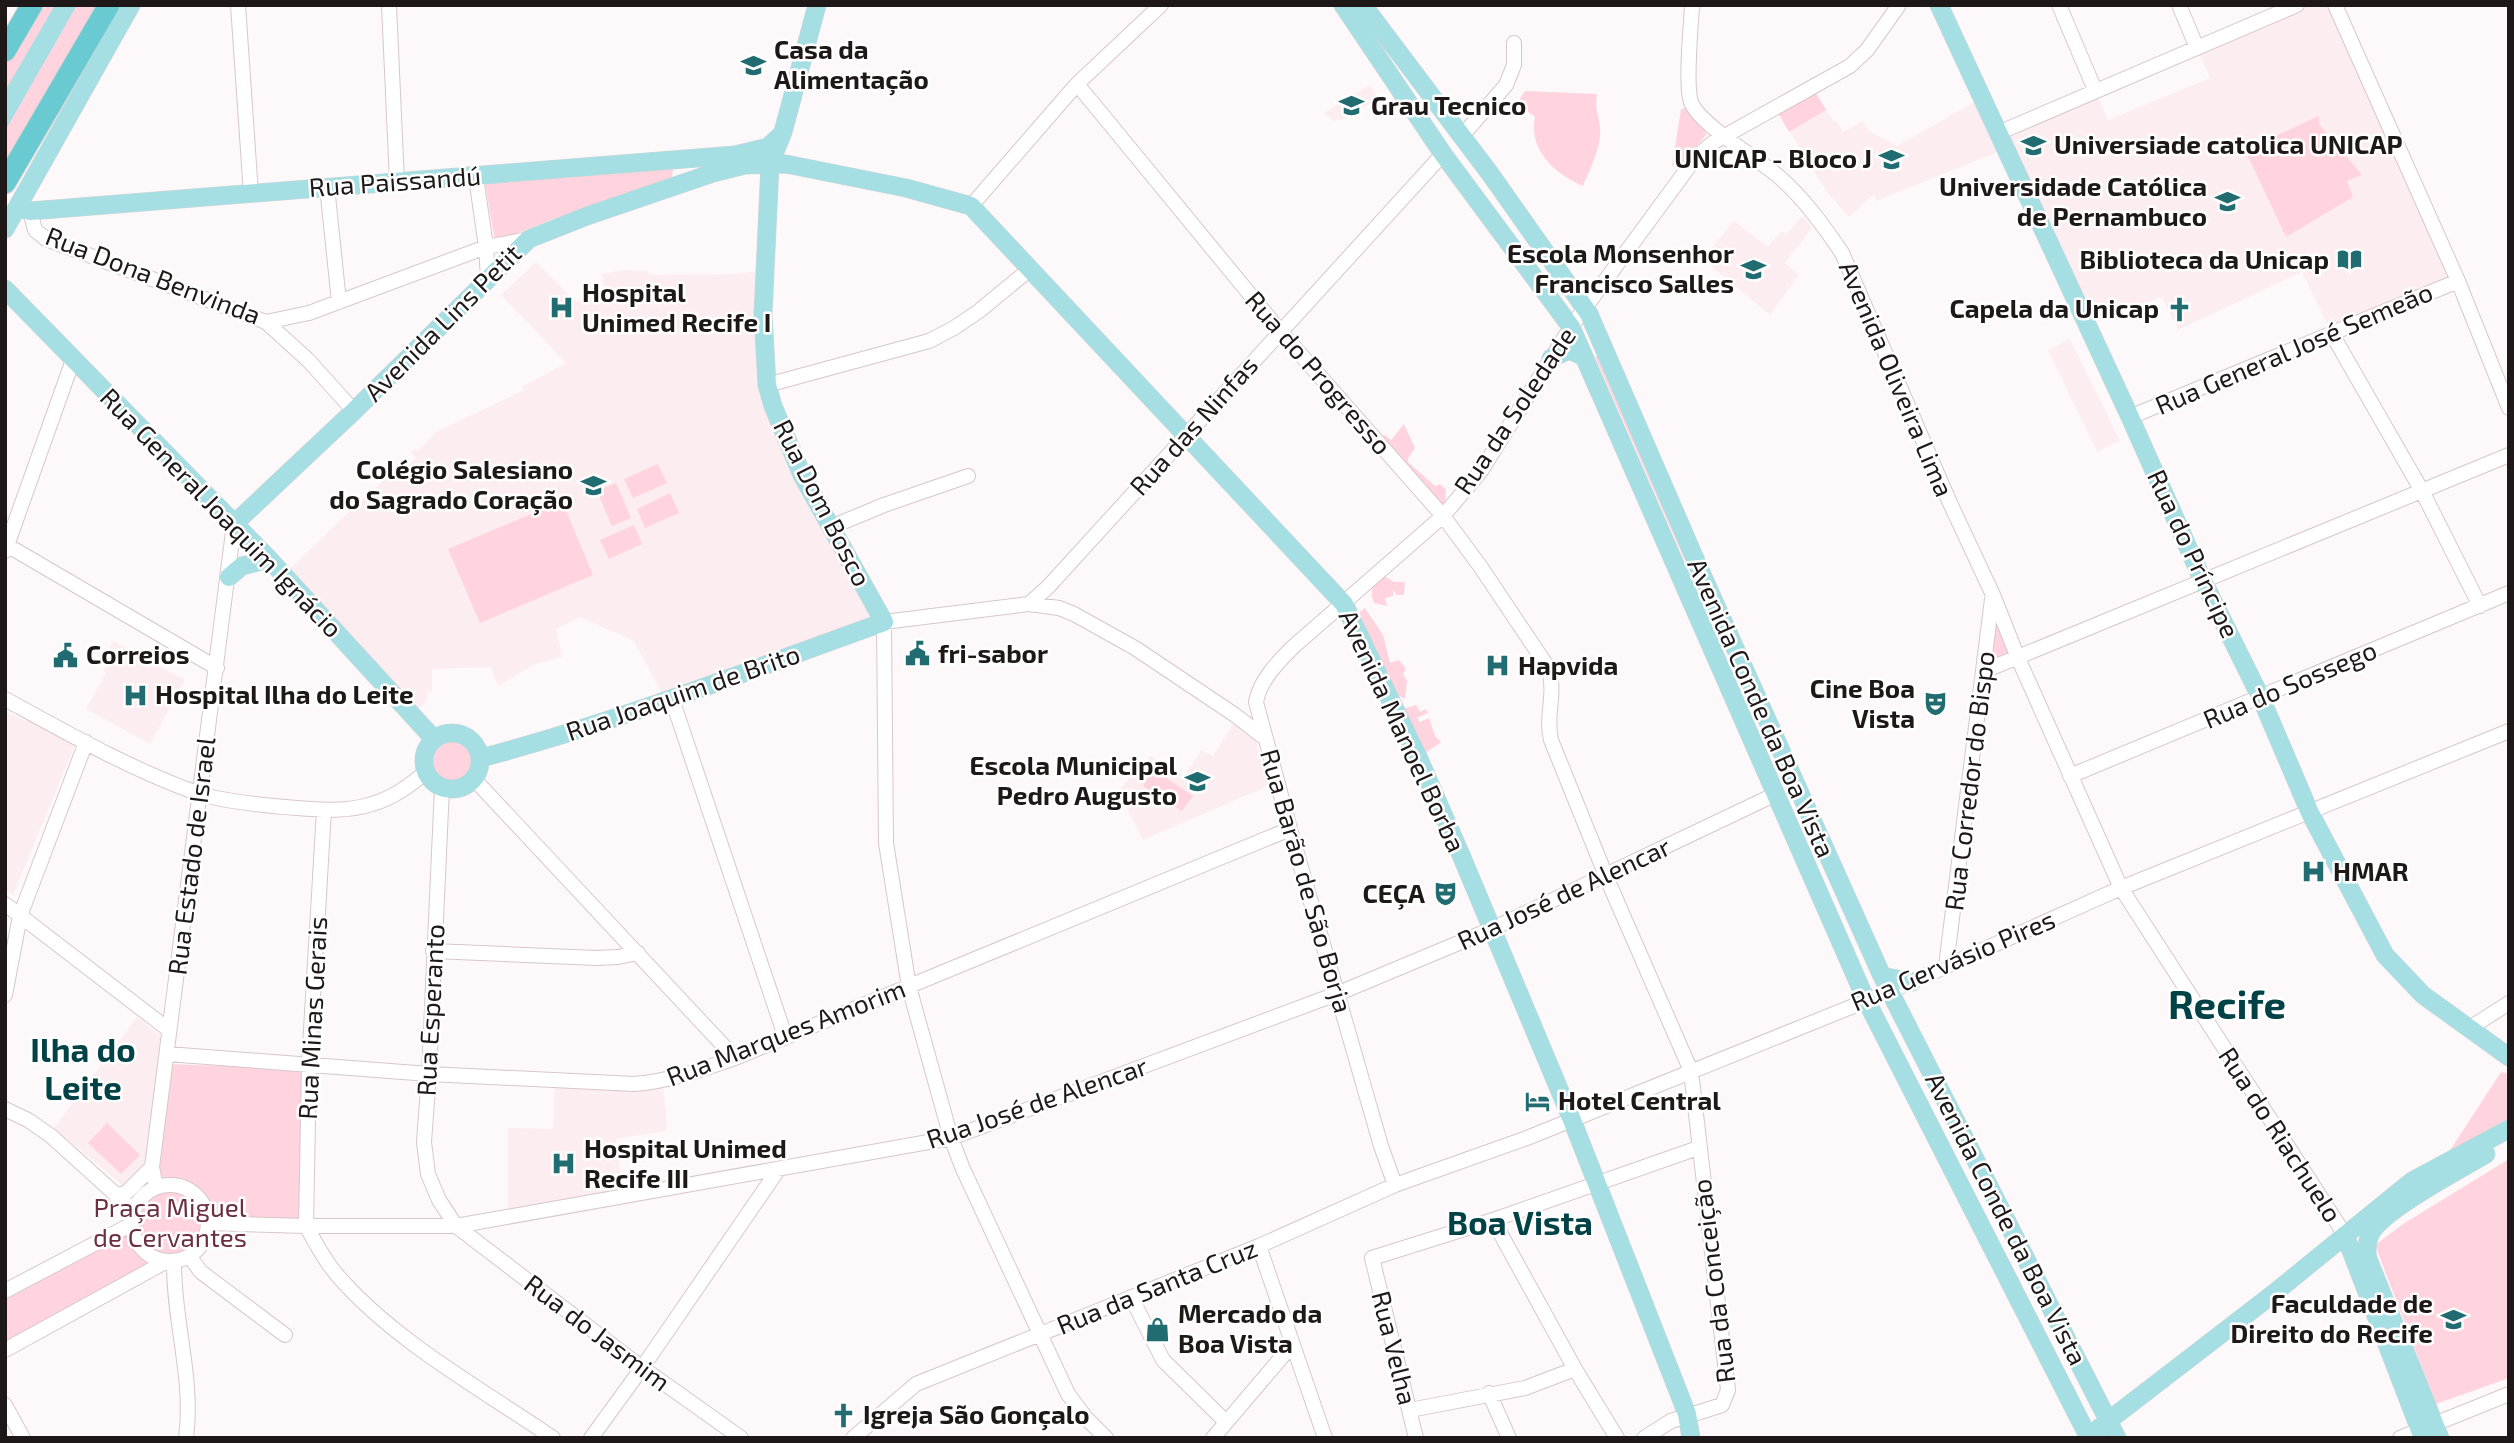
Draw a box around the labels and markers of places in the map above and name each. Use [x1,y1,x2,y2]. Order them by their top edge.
place label: Casa da Alimentação [774,33,929,96]
school or university icon: Casa da Alimentação [740,51,768,79]
place label: Grau Tecnico [1371,89,1526,120]
school or university icon: Grau Tecnico [1337,92,1365,120]
place label: Universiade catolica UNICAP [2054,128,2402,159]
school or university icon: Universiade catolica UNICAP [2020,131,2048,159]
place label: UNICAP - Bloco J [1674,142,1872,173]
school or university icon: UNICAP - Bloco J [1878,145,1906,173]
place label: Universidade Católica de Pernambuco [1939,170,2207,231]
school or university icon: Universidade Católica de Pernambuco [2213,188,2241,216]
place label: Escola Monsenhor Francisco Salles [1507,237,1734,298]
place label: Biblioteca da Unicap [2080,243,2329,274]
library icon: Biblioteca da Unicap [2335,246,2363,274]
school or university icon: Escola Monsenhor Francisco Salles [1740,255,1768,283]
place label: Hospital Unimed Recife I [582,276,771,337]
place label: Capela da Unicap [1949,292,2159,323]
hospital icon: Hospital Unimed Recife I [548,294,576,322]
church icon: Capela da Unicap [2165,295,2193,323]
place label: Colégio Salesiano do Sagrado Coração [329,453,573,516]
school or university icon: Colégio Salesiano do Sagrado Coração [579,471,607,499]
place label: fri-sabor [938,637,1048,668]
place label: Correios [86,638,190,669]
public building icon: fri-sabor [904,640,932,668]
public building icon: Correios [52,641,80,669]
place label: Hapvida [1518,649,1618,680]
hospital icon: Hapvida [1484,652,1512,680]
place label: Cine Boa Vista [1810,672,1915,733]
place label: Hospital Ilha do Leite [155,678,414,709]
hospital icon: Hospital Ilha do Leite [121,681,149,709]
theatre icon: Cine Boa Vista [1921,690,1949,718]
place label: Escola Municipal Pedro Augusto [969,749,1177,810]
school or university icon: Escola Municipal Pedro Augusto [1183,767,1211,795]
place label: HMAR [2333,855,2409,886]
hospital icon: HMAR [2299,858,2327,886]
place label: CEÇA [1363,877,1425,910]
theatre icon: CEÇA [1431,880,1459,908]
place label: Hotel Central [1558,1084,1721,1115]
hotel icon: Hotel Central [1524,1087,1552,1115]
place label: Hospital Unimed Recife III [584,1132,787,1193]
hospital icon: Hospital Unimed Recife III [550,1150,578,1178]
place label: Faculdade de Direito do Recife [2230,1287,2433,1348]
place label: Mercado da Boa Vista [1178,1297,1322,1358]
school or university icon: Faculdade de Direito do Recife [2439,1305,2467,1333]
shop icon: Mercado da Boa Vista [1144,1315,1172,1343]
place label: Igreja São Gonçalo [863,1398,1090,1431]
church icon: Igreja São Gonçalo [829,1401,857,1429]

